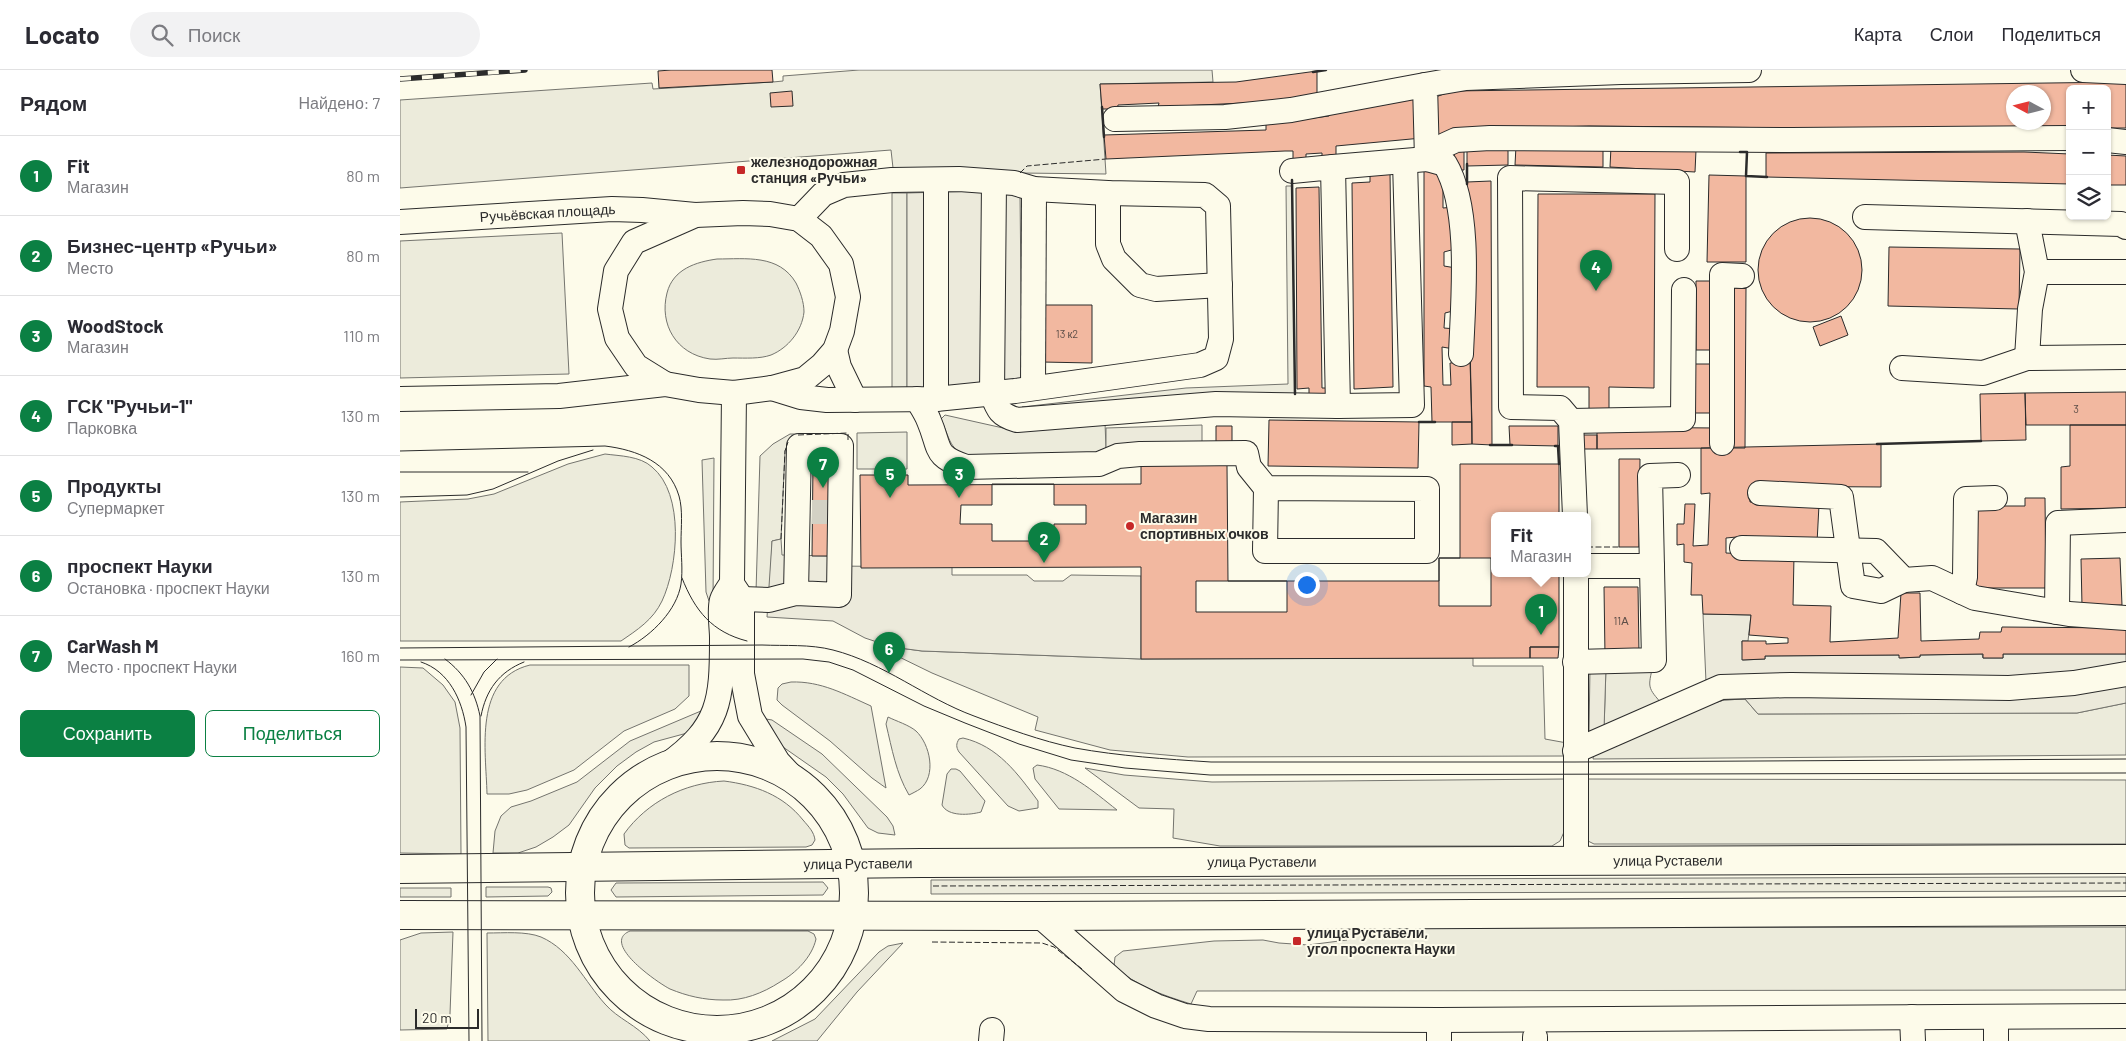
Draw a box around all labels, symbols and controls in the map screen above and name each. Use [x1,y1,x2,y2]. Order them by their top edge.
search box [130,12,480,57]
text: Locato [25,20,100,49]
icon: search [148,21,176,49]
text: Поиск [188,23,240,46]
text: Карта [1854,23,1902,45]
text: Слои [1930,23,1974,45]
text: Поделиться [2002,23,2101,45]
north arrow [2006,85,2051,130]
map controls [2066,85,2111,220]
button: + [2066,85,2111,130]
text: Рядом [20,90,87,115]
text: Найдено: 7 [298,93,380,112]
button: − [2066,130,2111,175]
place label: железнодорожная станция «Ручьи» [750,153,878,186]
text: Fit [67,154,90,177]
marker: железнодорожная станция «Ручьи» [735,164,747,176]
text: 1 [33,166,39,185]
text: 80 m [346,166,380,185]
button: layers [2066,175,2111,220]
text: Магазин [67,177,129,196]
street label: Ручьёвская площадь [479,200,616,225]
text: Бизнес-центр «Ручьи» [67,234,277,257]
text: 2 [32,246,40,265]
text: 80 m [346,246,380,265]
pin: 4 [1580,250,1612,291]
text: Место [67,258,113,277]
text: WoodStock [67,314,164,337]
text: 3 [32,326,40,345]
text: 110 m [343,326,380,345]
house number: 13 к2 [1056,327,1078,340]
text: Магазин [67,337,129,356]
text: ГСК "Ручьи-1" [67,394,192,417]
house number: 3 [2073,402,2079,415]
text: 4 [31,406,41,425]
text: 130 m [341,406,380,425]
text: Парковка [67,418,137,437]
pin: 7 [807,447,839,488]
pin: 5 [874,457,906,498]
pin: 3 [943,457,975,498]
text: Продукты [67,474,162,497]
text: 5 [32,486,40,505]
text: 130 m [341,486,380,505]
text: Супермаркет [67,498,165,517]
place label: Магазин спортивных очков [1140,509,1269,542]
popup [1491,512,1591,577]
marker: Магазин спортивных очков [1124,520,1136,532]
pin: 2 [1028,522,1060,563]
text: Fit [1510,523,1533,546]
text: Магазин [1510,546,1572,565]
text: проспект Науки [67,554,213,577]
text: 6 [32,566,40,585]
text: 130 m [341,566,380,585]
your location [1294,572,1320,598]
text: Остановка · проспект Науки [67,578,270,597]
pin: 1 [1525,594,1557,635]
house number: 11А [1613,614,1629,627]
pin: 6 [873,632,905,673]
text: CarWash M [67,634,159,657]
text: 7 [32,646,40,665]
text: 160 m [341,646,380,665]
text: Место · проспект Науки [67,657,237,676]
button: Сохранить [20,710,195,757]
button: Поделиться [205,710,380,757]
street label: улица Руставели [1613,851,1723,869]
street label: улица Руставели [1207,853,1317,870]
street label: улица Руставели [803,854,913,872]
place label: улица Руставели, угол проспекта Науки [1307,924,1455,957]
marker: улица Руставели, угол проспекта Науки [1291,935,1303,947]
scale bar [415,1006,479,1029]
text: 20 m [422,1009,452,1026]

